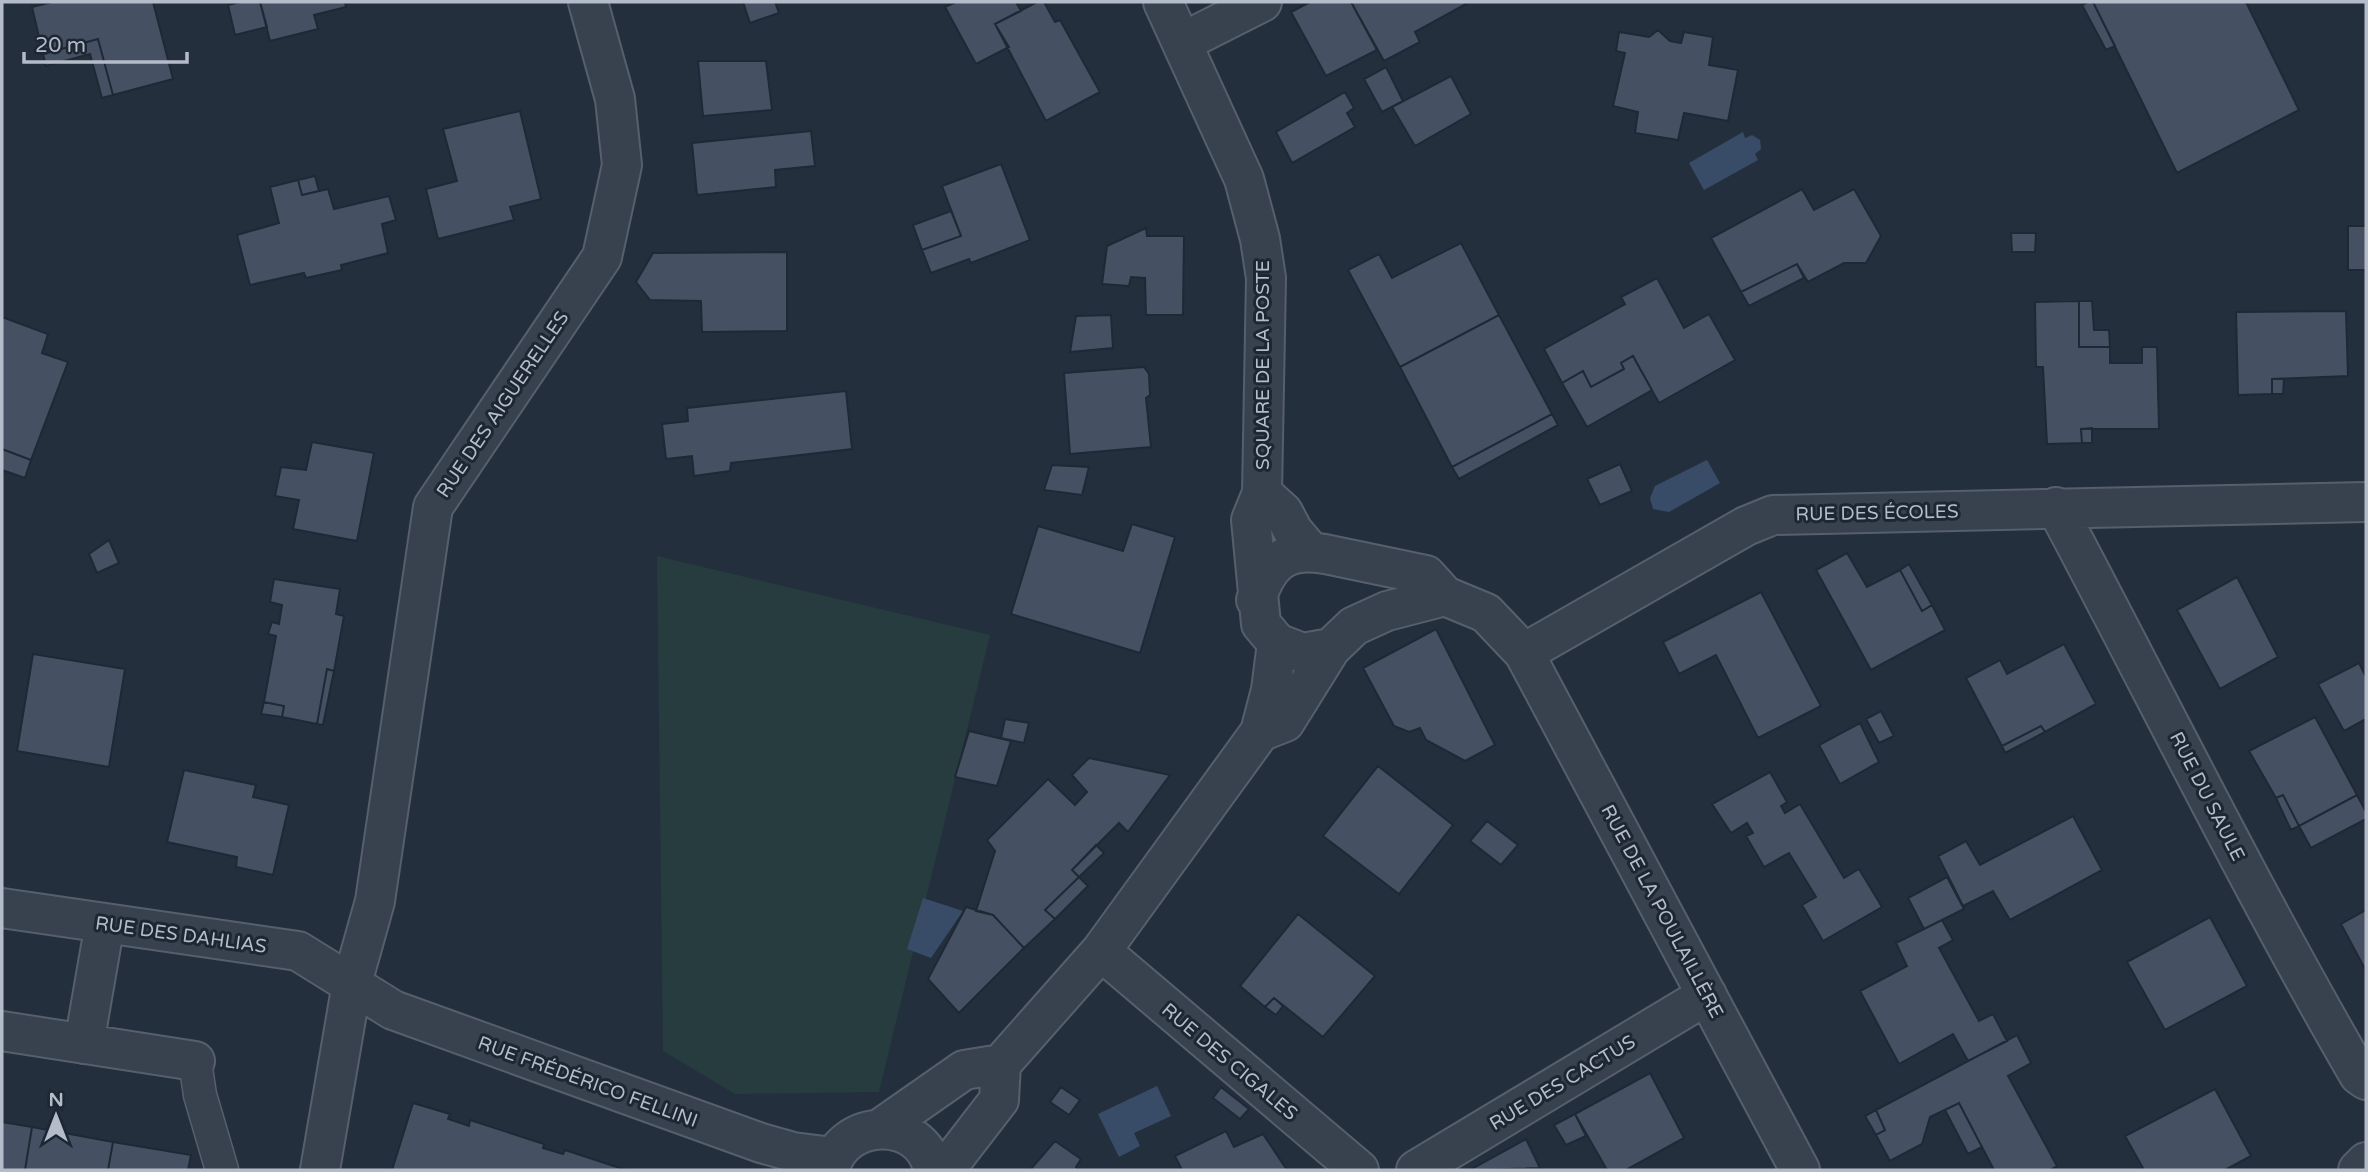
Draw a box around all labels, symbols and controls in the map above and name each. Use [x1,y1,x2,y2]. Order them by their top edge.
scale bar [24,21,187,65]
text: 20 m [35,33,86,58]
street label: SQUARE DE LA POSTE [1252,260,1274,470]
street label: RUE DES AIGUERELLES [432,307,573,502]
street label: RUE DES ÉCOLES [1795,501,1959,525]
street label: RUE DU SAULE [2165,728,2249,865]
street label: RUE DE LA POULAILLÈRE [1596,801,1728,1022]
street label: RUE DES DAHLIAS [94,912,268,958]
street label: RUE DES CIGALES [1157,999,1302,1125]
street label: RUE DES CACTUS [1486,1031,1639,1135]
street label: RUE FRÉDÉRICO FELLINI [475,1032,701,1132]
north arrow [21,1081,91,1151]
text: N [48,1089,64,1111]

